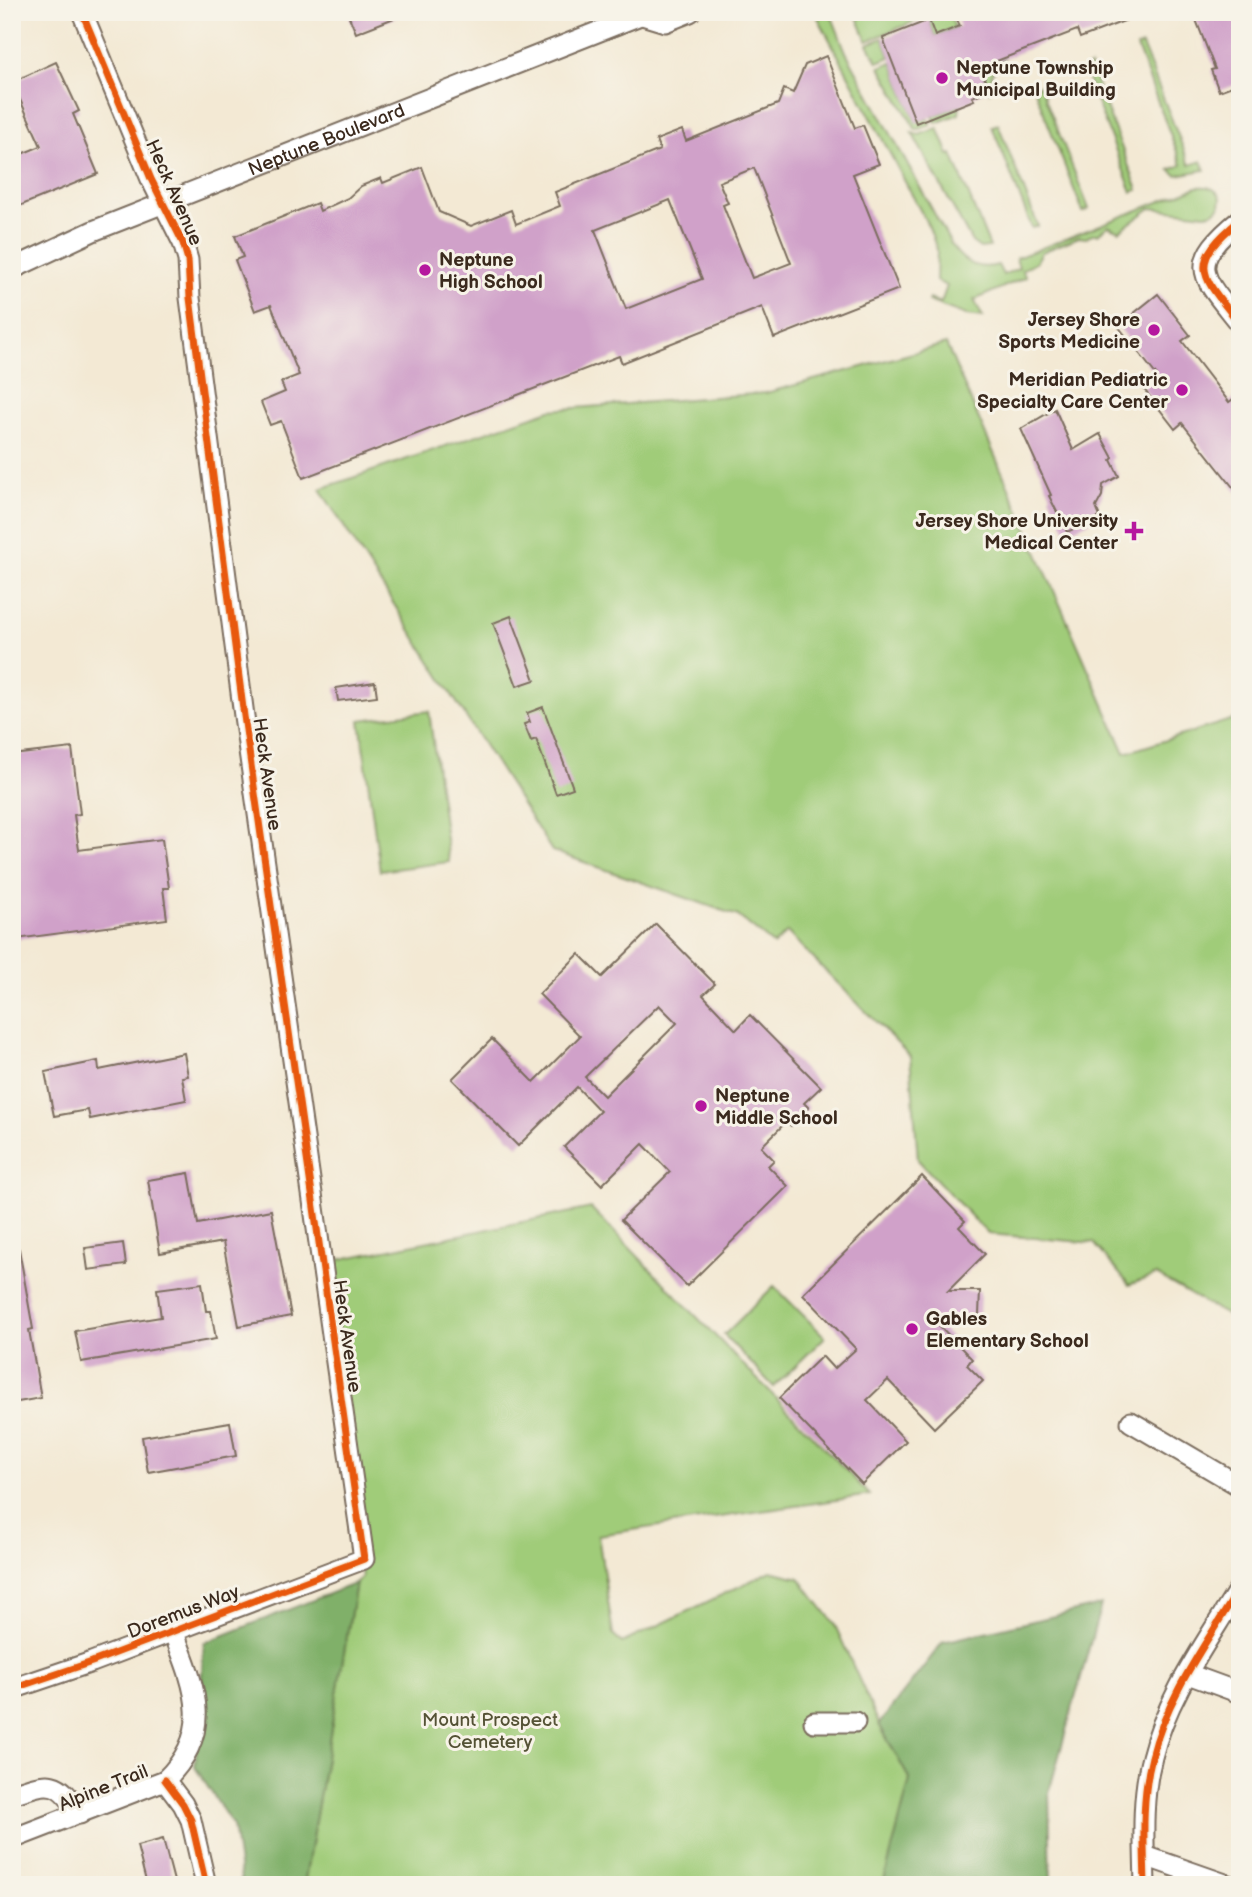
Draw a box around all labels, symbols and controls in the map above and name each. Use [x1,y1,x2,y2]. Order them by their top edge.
place label: Neptune Township Municipal Building [956,57,1116,102]
marker: Neptune Township Municipal Building [934,70,950,86]
street label: Neptune Boulevard [245,99,408,182]
street label: Heck Avenue [140,136,207,249]
place label: Neptune High School [439,249,543,294]
marker: Neptune High School [417,262,433,278]
place label: Jersey Shore Sports Medicine [998,309,1140,354]
marker: Jersey Shore Sports Medicine [1146,322,1162,338]
place label: Meridian Pediatric Specialty Care Center [977,369,1168,414]
marker: Meridian Pediatric Specialty Care Center [1174,382,1190,398]
place label: Jersey Shore University Medical Center [916,510,1118,555]
marker: Jersey Shore University Medical Center [1124,521,1144,541]
street label: Heck Avenue [247,716,286,832]
place label: Neptune Middle School [715,1085,838,1130]
marker: Neptune Middle School [693,1098,709,1114]
street label: Heck Avenue [327,1278,366,1394]
place label: Gables Elementary School [926,1308,1089,1353]
marker: Gables Elementary School [904,1321,920,1337]
street label: Doremus Way [124,1580,243,1644]
park label: Mount Prospect Cemetery [422,1709,558,1754]
street label: Alpine Trail [56,1760,152,1817]

